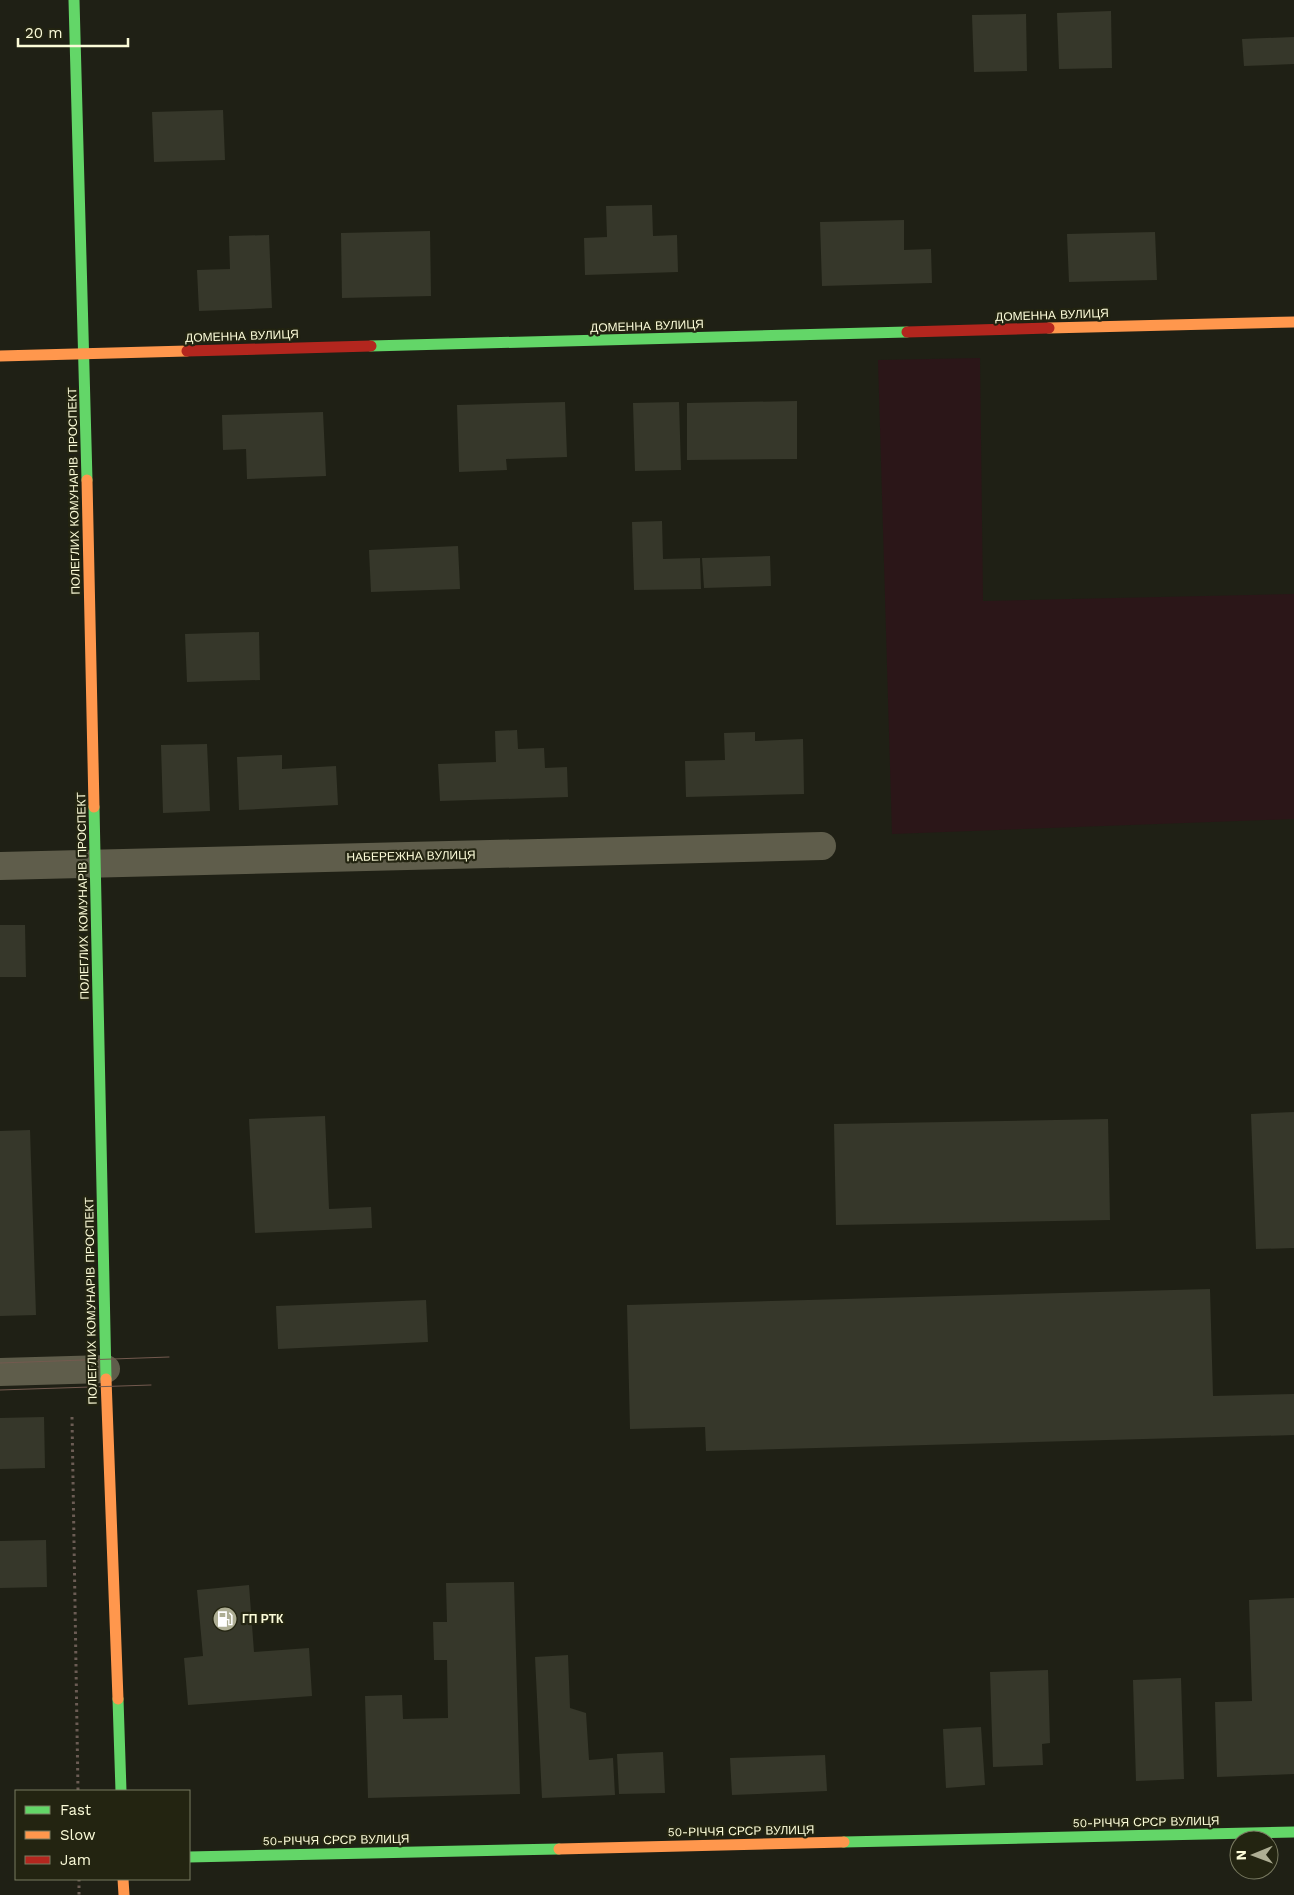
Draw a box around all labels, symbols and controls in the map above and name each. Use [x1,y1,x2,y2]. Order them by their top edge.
scale bar [18,15,128,47]
text: 20 m [25,24,63,42]
street label: ДОМЕННА ВУЛИЦЯ [995,306,1109,324]
street label: ДОМЕННА ВУЛИЦЯ [590,317,704,335]
street label: ДОМЕННА ВУЛИЦЯ [185,327,299,345]
street label: ПОЛЕГЛИХ КОМУНАРІВ ПРОСПЕКТ [65,387,83,595]
street label: ПОЛЕГЛИХ КОМУНАРІВ ПРОСПЕКТ [74,792,92,1000]
street label: НАБЕРЕЖНА ВУЛИЦЯ [346,848,476,864]
street label: ПОЛЕГЛИХ КОМУНАРІВ ПРОСПЕКТ [82,1197,100,1405]
fuel station icon: ГП РТК [212,1606,238,1632]
place label: ГП РТК [242,1612,284,1626]
legend [15,1790,190,1880]
text: Fast [60,1801,92,1819]
street label: 50-РІЧЧЯ СРСР ВУЛИЦЯ [1072,1814,1220,1830]
street label: 50-РІЧЧЯ СРСР ВУЛИЦЯ [667,1823,815,1839]
text: Slow [60,1826,96,1844]
north arrow [1229,1830,1279,1880]
street label: 50-РІЧЧЯ СРСР ВУЛИЦЯ [262,1832,410,1848]
text: N [1233,1850,1249,1861]
text: Jam [60,1851,91,1869]

